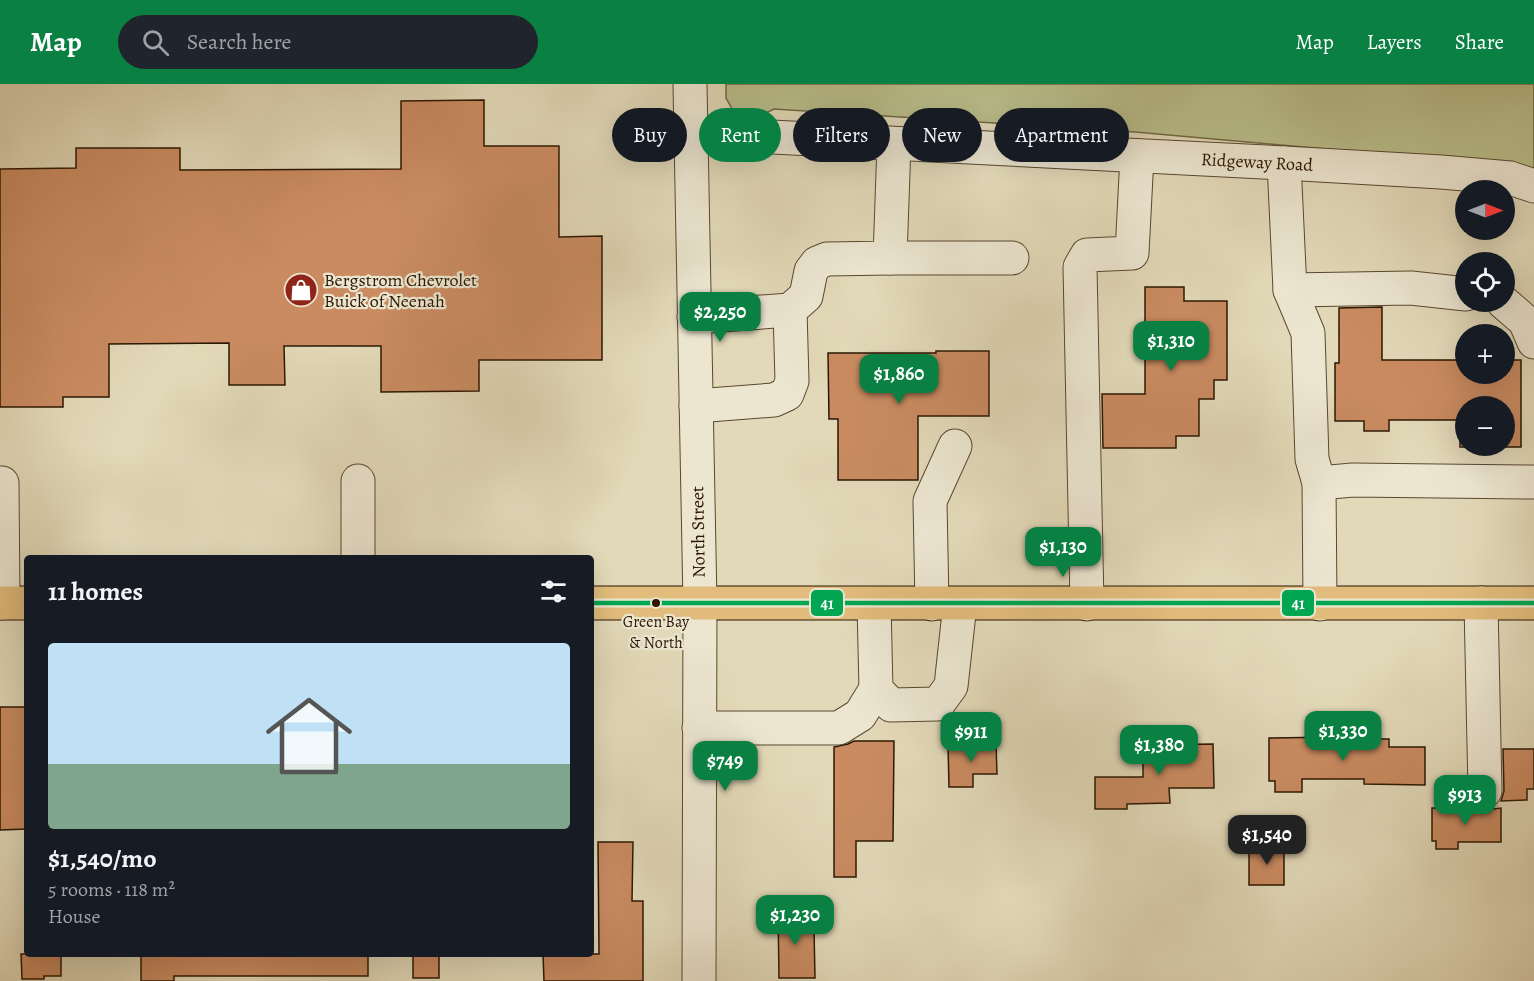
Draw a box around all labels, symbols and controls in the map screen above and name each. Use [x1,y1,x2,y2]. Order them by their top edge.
search box [118,15,538,69]
text: Map [30,23,82,61]
icon: search [139,26,172,59]
text: Search here [187,27,291,57]
text: Map [1295,28,1334,56]
text: Layers [1367,28,1422,56]
text: Share [1455,28,1504,56]
chip: Buy [612,108,687,162]
chip: Rent [699,108,781,162]
chip: Filters [793,108,890,162]
chip: New [902,108,982,162]
chip: Apartment [994,108,1129,162]
street label: Ridgeway Road [1200,147,1314,177]
north arrow [1455,180,1515,240]
map controls [1455,180,1515,456]
button: locate [1455,252,1515,312]
place label: Bergstrom Chevrolet Buick of Neenah [324,268,477,313]
shop icon: Bergstrom Chevrolet Buick of Neenah [283,272,319,308]
pin: $2,250 [671,292,769,343]
text: $2,250 [694,298,746,325]
pin: $1,310 [1122,321,1220,372]
button: + [1455,324,1515,384]
text: $1,310 [1147,327,1195,354]
pin: $1,860 [850,354,948,405]
text: $1,860 [874,360,924,387]
button: − [1455,396,1515,456]
street label: North Street [685,486,711,578]
pin: $1,130 [1014,527,1112,578]
text: $1,130 [1039,533,1087,560]
text: 11 homes [48,574,143,609]
icon: filters [537,575,570,608]
line badge: 41 [810,589,844,617]
line badge: 41 [1281,589,1315,617]
text: 41 [820,593,834,615]
text: 41 [1291,593,1305,615]
marker: Green Bay & North [650,597,662,609]
place label: Green Bay & North [623,611,690,654]
icon: home [255,682,363,790]
pin: $1,330 [1294,711,1392,762]
pin: $911 [935,712,1007,763]
text: $1,330 [1318,717,1368,744]
text: $911 [955,718,987,745]
pin: $1,380 [1110,725,1208,776]
text: $1,380 [1134,731,1184,758]
pin: $749 [689,741,761,792]
text: $749 [707,747,743,774]
pin: $913 [1429,775,1501,826]
text: $913 [1448,781,1482,808]
pin: $1,540 [1218,815,1316,866]
text: $1,540 [1242,821,1292,848]
text: $1,540/mo [48,841,157,876]
text: 5 rooms · 118 m² [48,876,175,903]
pin: $1,230 [746,895,844,946]
text: $1,230 [770,901,820,928]
text: House [48,903,100,930]

